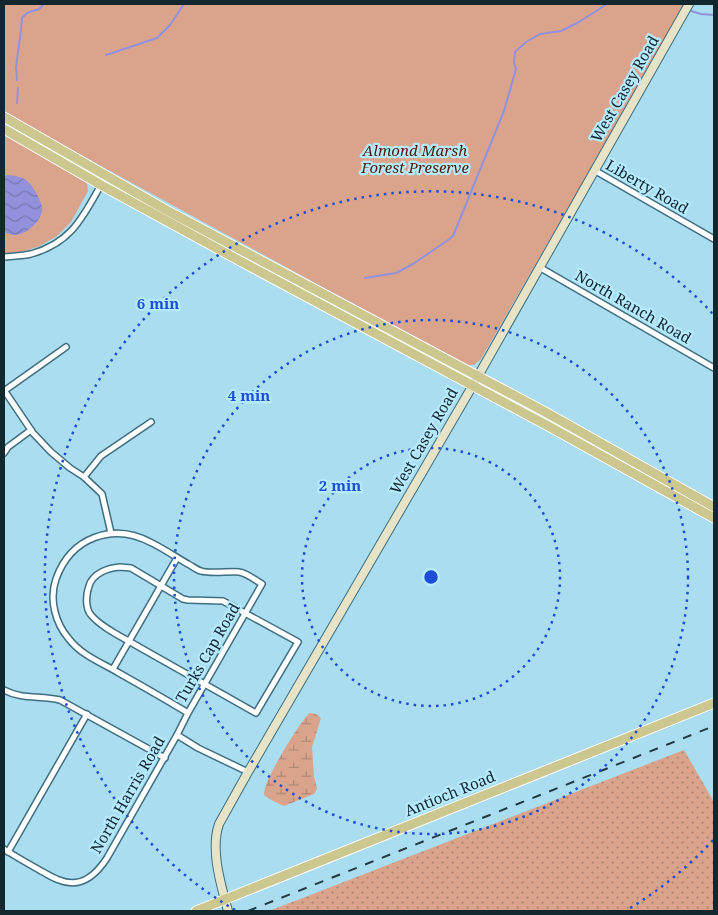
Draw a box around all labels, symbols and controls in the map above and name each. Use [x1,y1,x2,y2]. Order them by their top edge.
street label: West Casey Road [586,32,663,145]
park label: Almond Marsh Forest Preserve [360,140,469,177]
street label: Liberty Road [603,154,692,218]
street label: North Ranch Road [572,265,695,347]
text: 6 min [137,293,179,313]
street label: West Casey Road [385,384,462,497]
text: 4 min [228,385,270,405]
text: 2 min [319,475,361,495]
centre of rings [422,568,440,586]
street label: Turks Cap Road [170,599,244,706]
street label: North Harris Road [85,732,169,857]
street label: Antioch Road [401,766,498,820]

